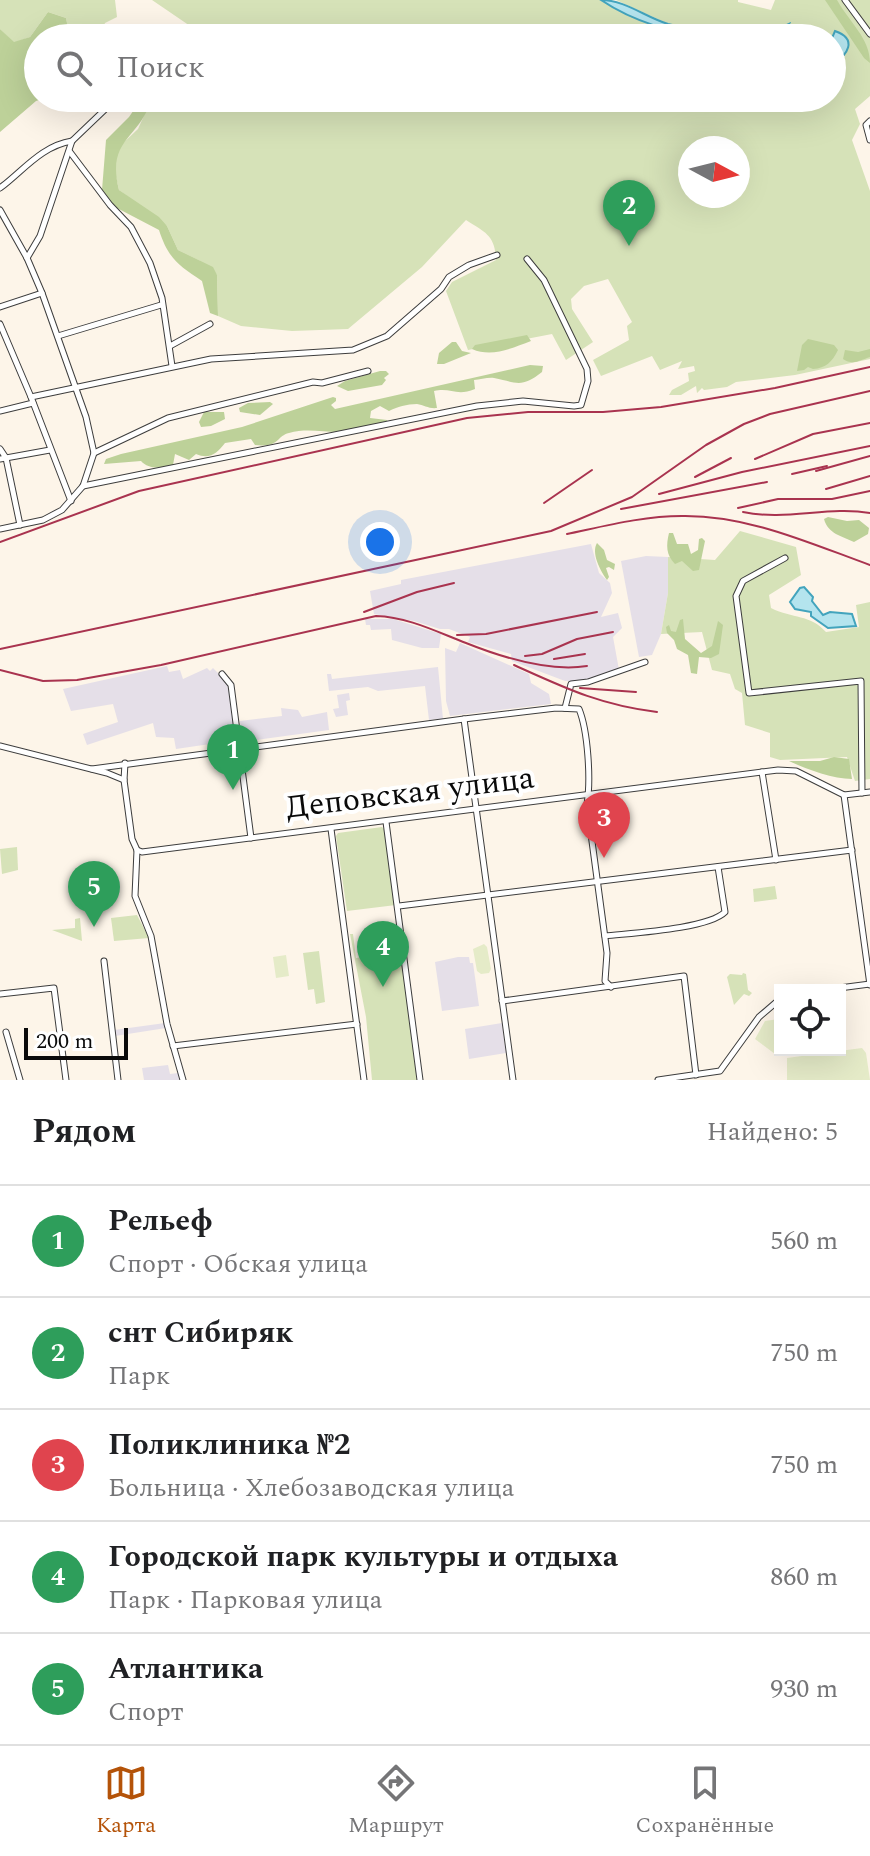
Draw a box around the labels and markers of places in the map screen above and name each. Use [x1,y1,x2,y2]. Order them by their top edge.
pin: 2 [603,180,655,246]
pin: 1 [207,724,259,790]
pin: 3 [578,792,630,858]
pin: 5 [68,861,120,927]
pin: 4 [357,921,409,987]

